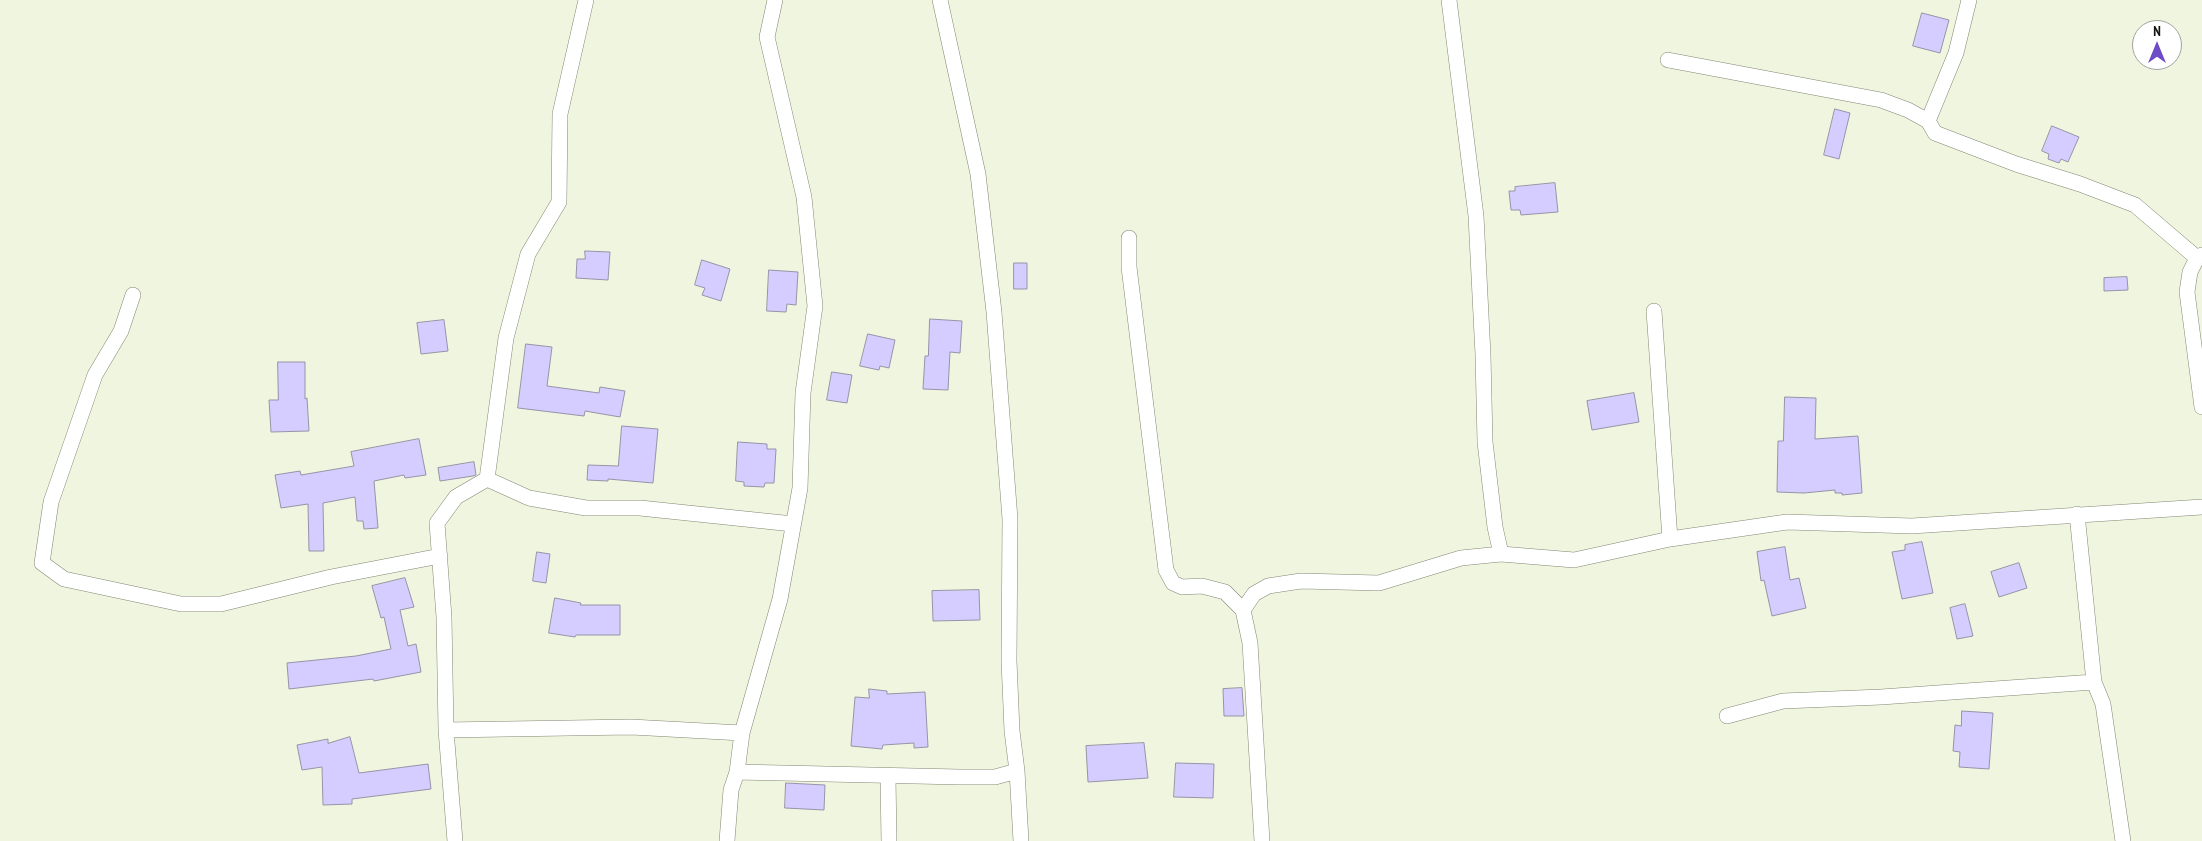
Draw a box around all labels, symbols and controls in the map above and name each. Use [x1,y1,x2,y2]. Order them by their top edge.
north arrow [2132,20,2182,70]
text: N [2153,22,2161,40]

